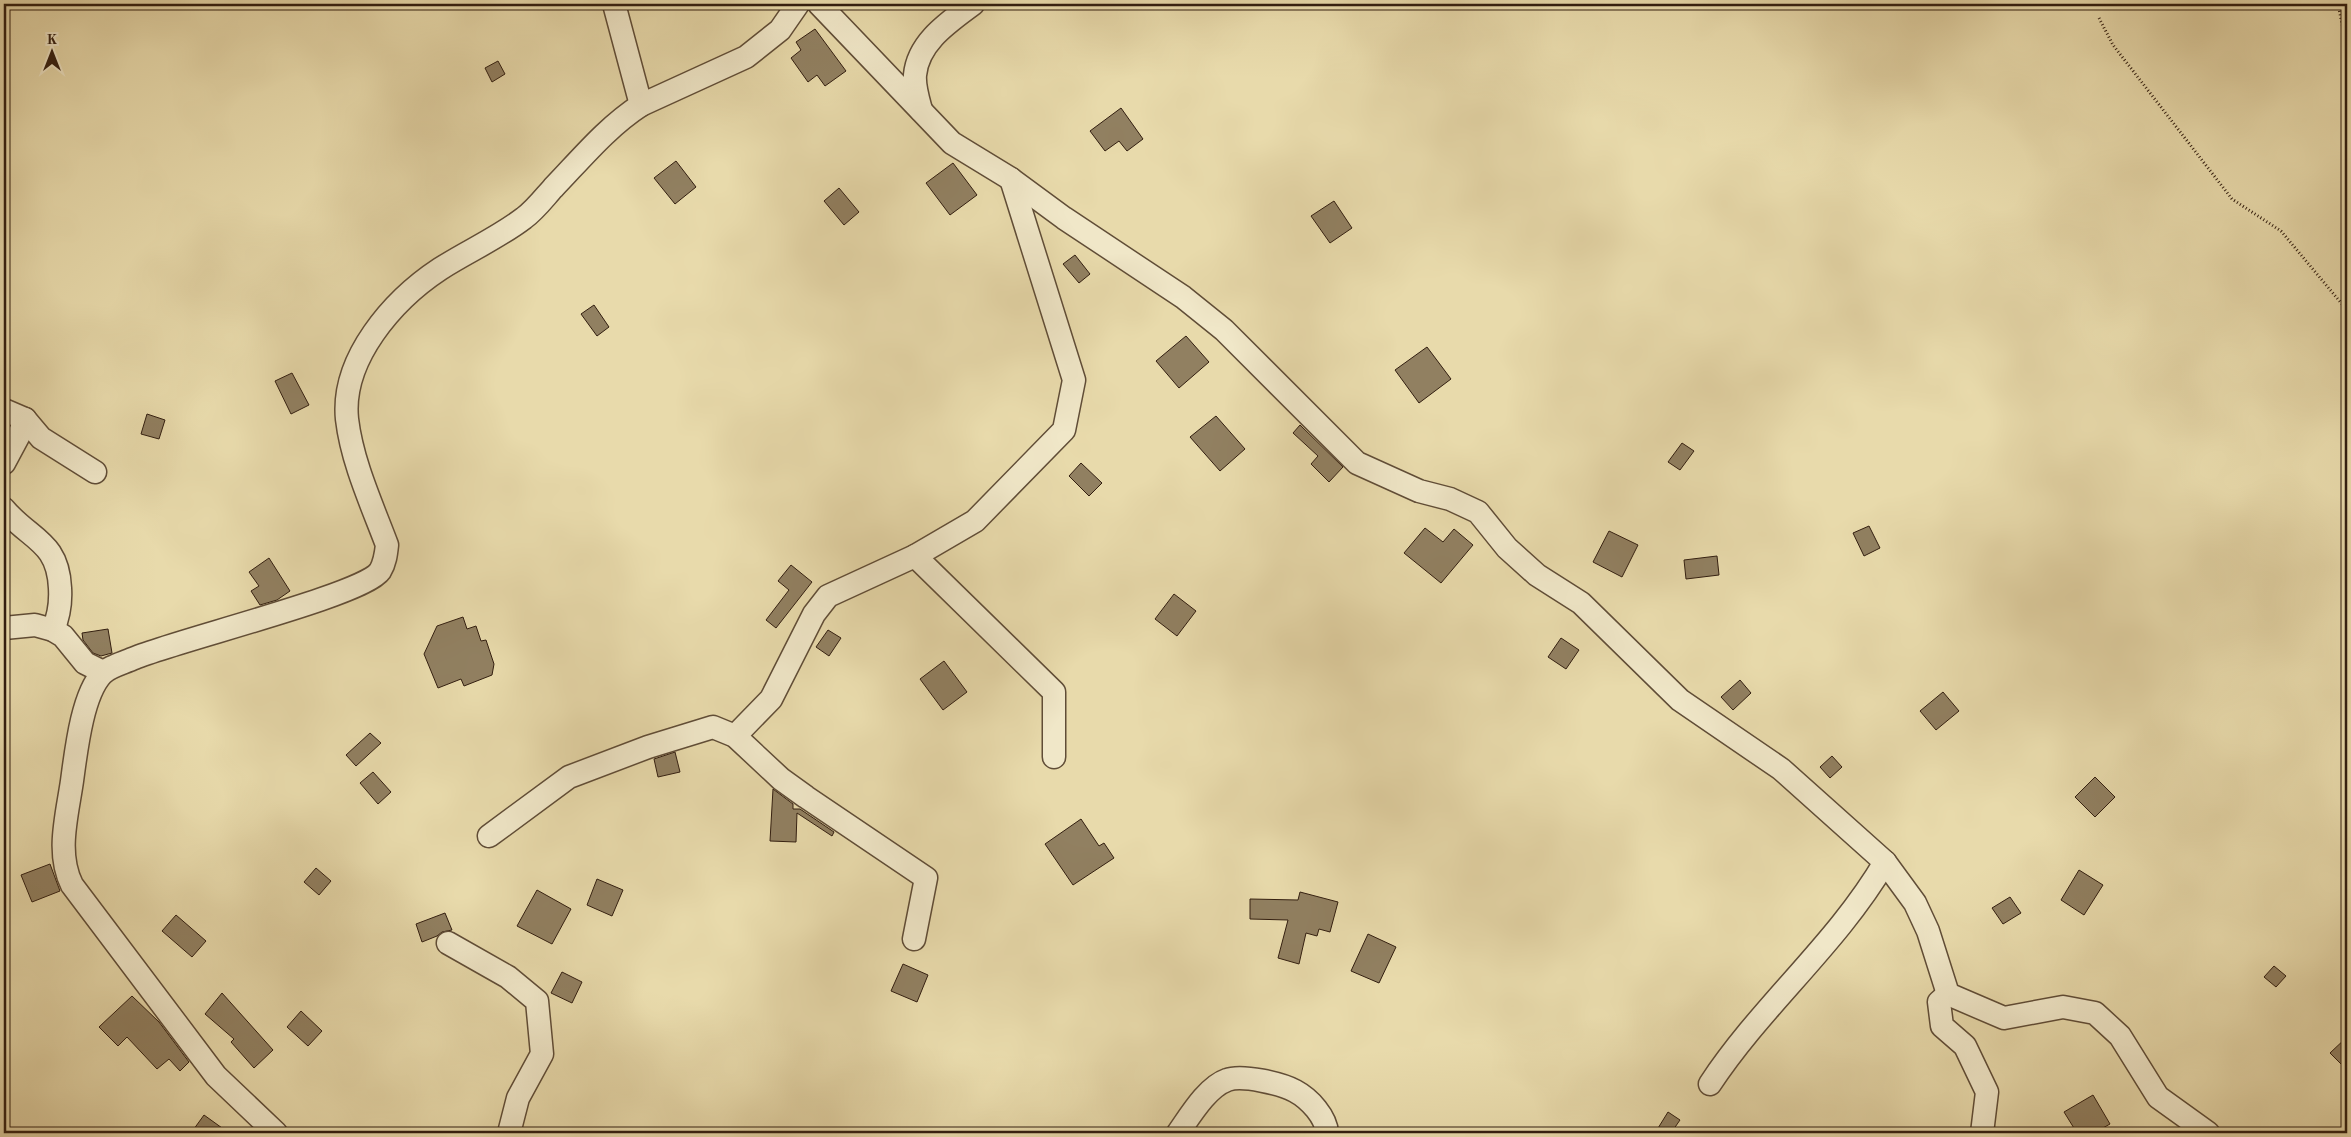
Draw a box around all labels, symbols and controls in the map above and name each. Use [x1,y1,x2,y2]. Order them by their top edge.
north arrow [28,28,78,78]
text: K [47,33,58,47]

